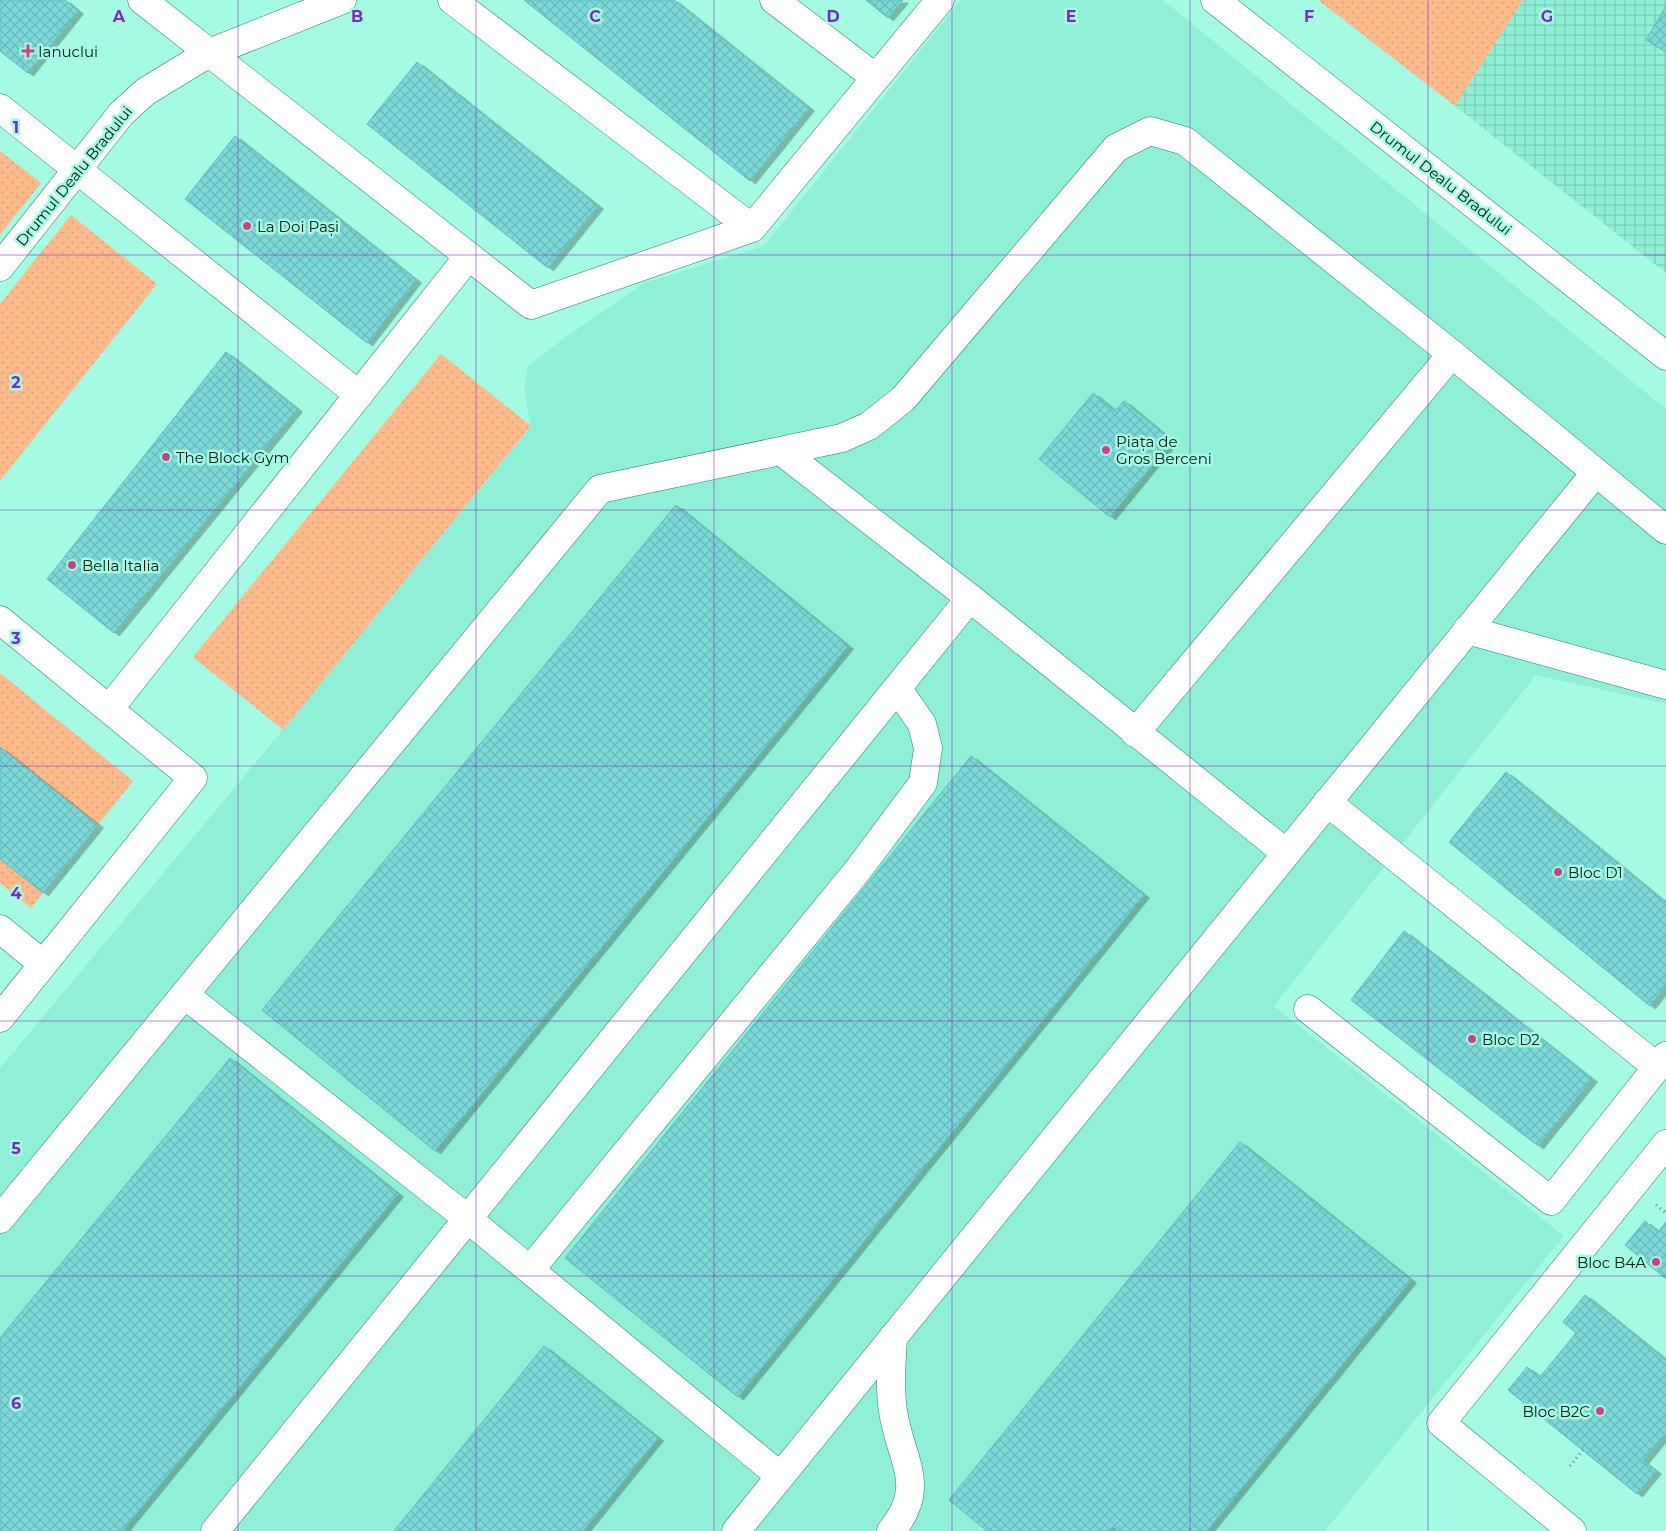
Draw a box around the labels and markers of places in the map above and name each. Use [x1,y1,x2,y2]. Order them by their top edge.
place label: Ianuclui [38,42,98,61]
marker: Ianuclui [22,45,34,57]
place label: La Doi Pași [257,217,339,237]
marker: La Doi Pași [241,220,253,232]
place label: Piața de Gros Berceni [1116,432,1212,468]
marker: Piața de Gros Berceni [1100,444,1112,456]
place label: The Block Gym [176,448,289,467]
marker: The Block Gym [160,451,172,463]
place label: Bella Italia [82,556,159,575]
marker: Bella Italia [66,559,78,571]
place label: Bloc D1 [1568,863,1623,882]
marker: Bloc D1 [1552,866,1564,878]
place label: Bloc D2 [1482,1030,1540,1049]
marker: Bloc D2 [1466,1033,1478,1045]
place label: Bloc B4A [1577,1253,1646,1272]
marker: Bloc B4A [1650,1256,1662,1268]
place label: Bloc B2C [1522,1402,1590,1421]
marker: Bloc B2C [1594,1405,1606,1417]

